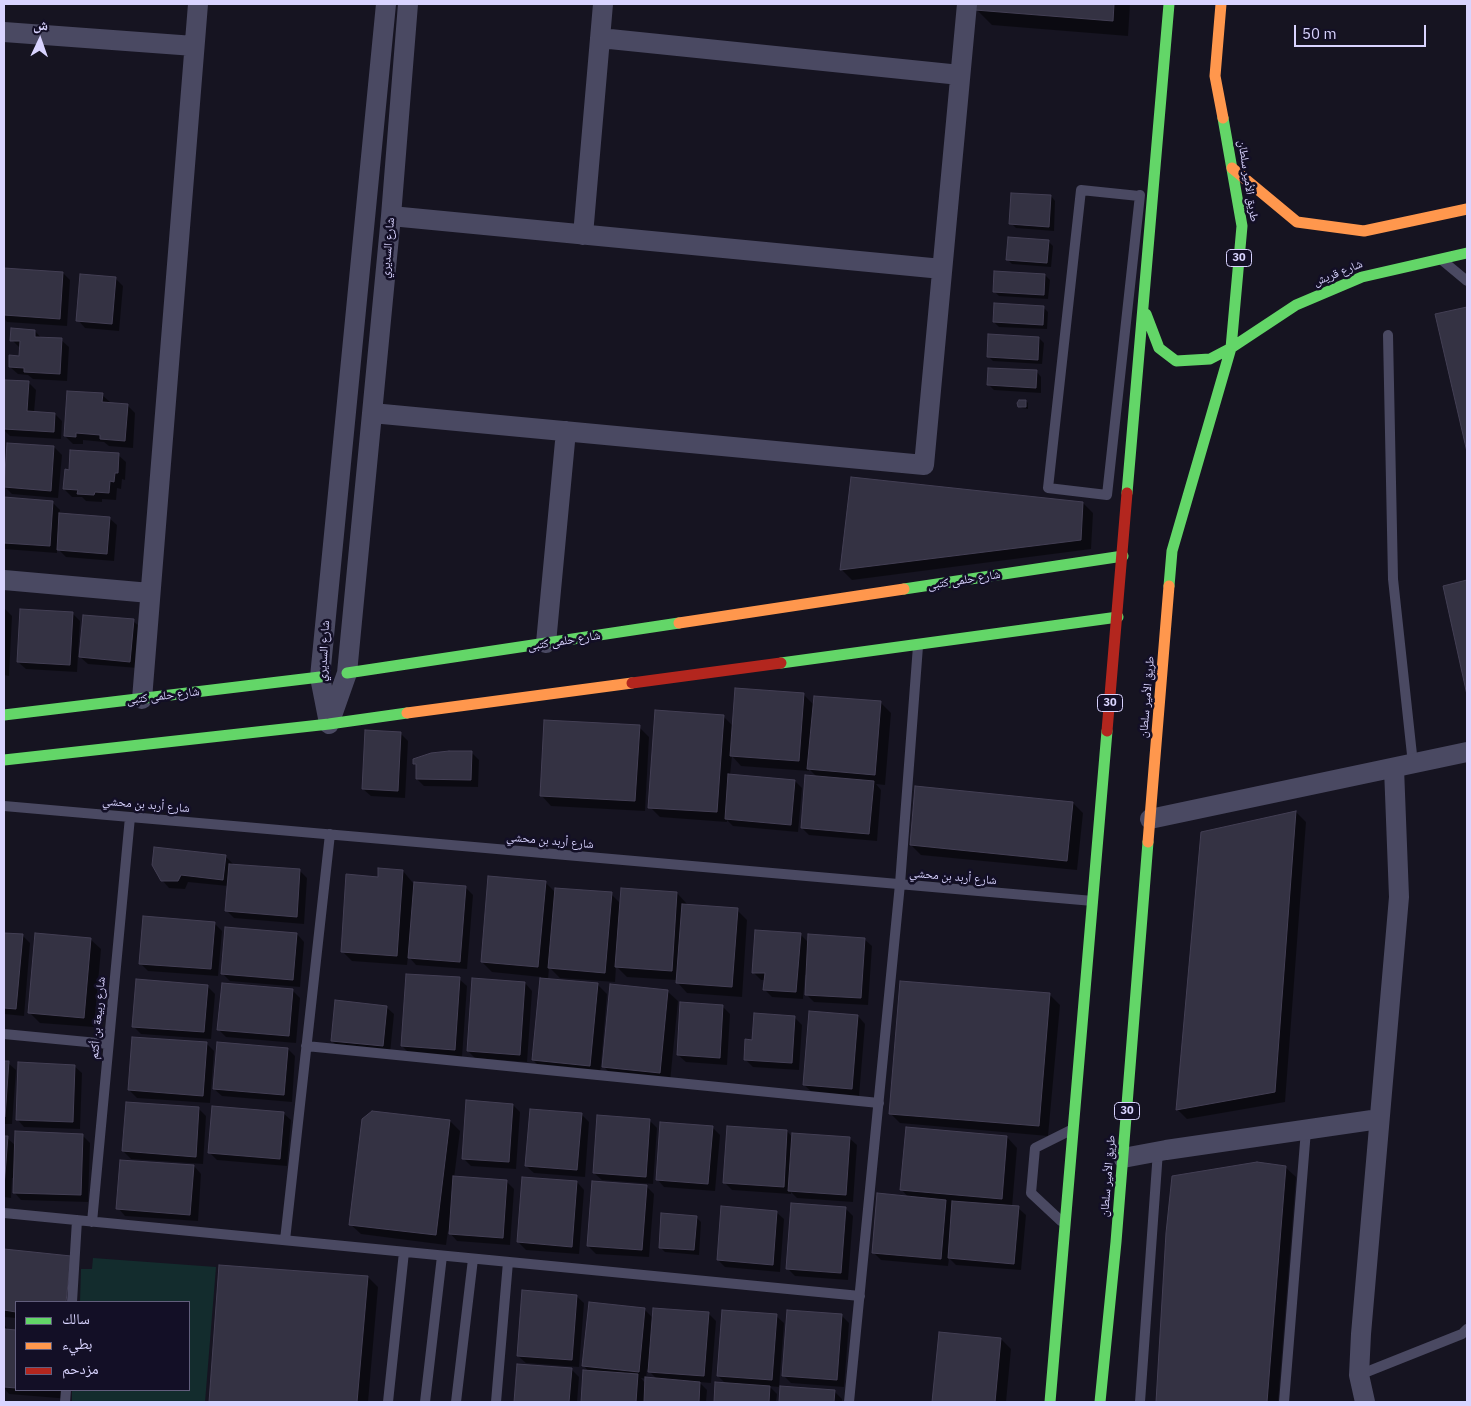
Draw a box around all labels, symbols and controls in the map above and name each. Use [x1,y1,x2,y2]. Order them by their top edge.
north arrow [15,15,65,65]
scale bar [1296,15,1428,47]
text: ش [33,16,49,34]
text: 50 m [1302,24,1337,43]
street label: طريق الأمير سلطان [1234,139,1262,223]
street label: شارع السديري [378,217,398,279]
road number: 30 [1226,250,1252,266]
street label: شارع قريش [1311,257,1365,289]
street label: شارع حلمى كتبى [927,567,1001,593]
street label: شارع السديري [315,620,333,682]
street label: شارع حلمى كتبى [527,628,601,654]
street label: طريق الأمير سلطان [1136,655,1158,739]
street label: شارع حلمى كتبى [126,684,200,708]
road number: 30 [1098,694,1122,711]
street label: شارع أربد بن محشي [102,794,190,816]
street label: شارع أربد بن محشي [506,830,594,852]
street label: شارع أربد بن محشي [909,866,997,888]
street label: شارع ربيعة بن أكثم [87,976,109,1060]
road number: 30 [1114,1102,1140,1120]
street label: طريق الأمير سلطان [1097,1134,1119,1218]
legend [15,1301,190,1391]
text: سالك [62,1309,90,1328]
text: بطيء [62,1334,92,1353]
text: مزدحم [62,1359,99,1378]

